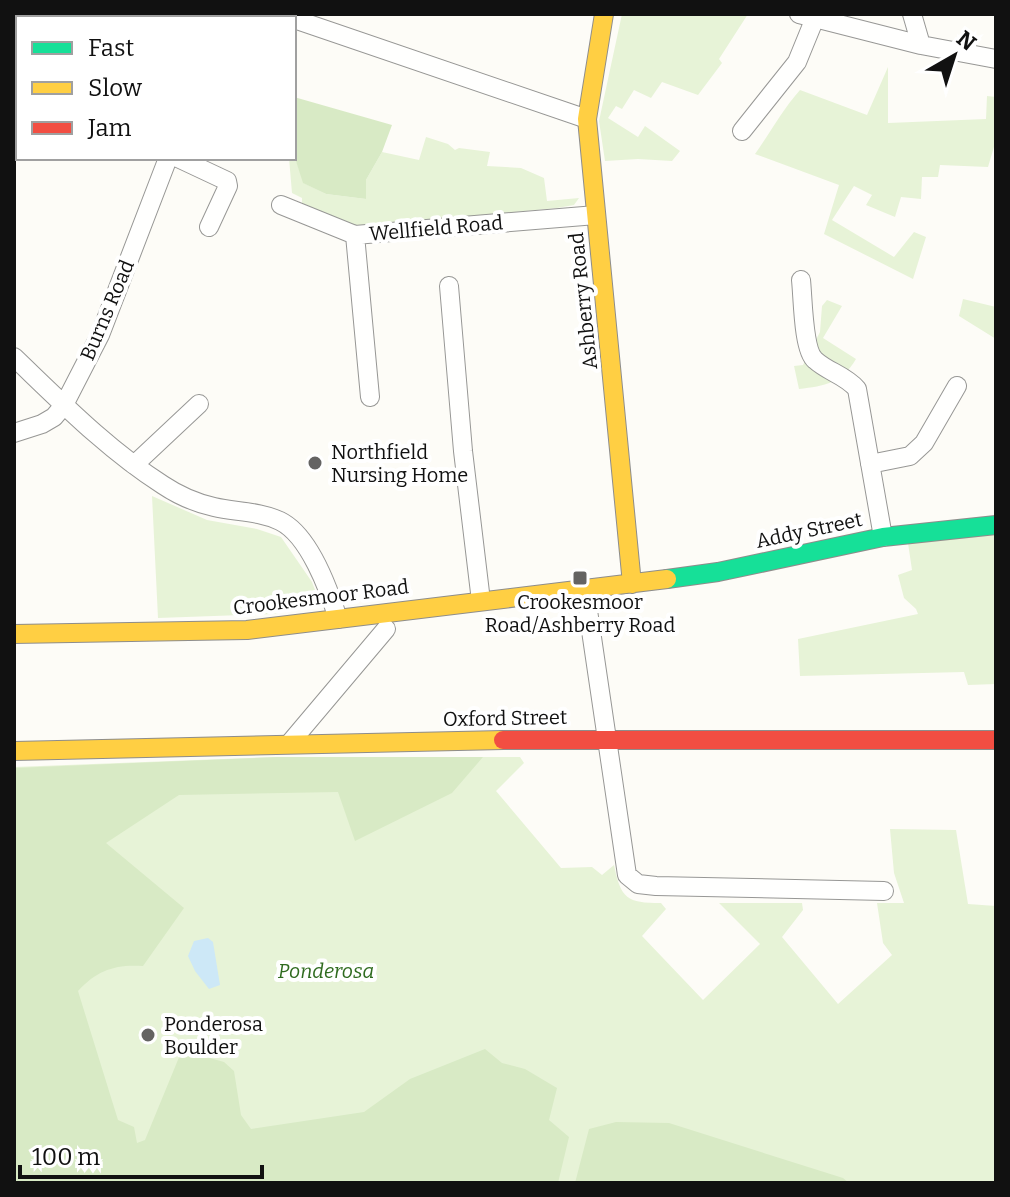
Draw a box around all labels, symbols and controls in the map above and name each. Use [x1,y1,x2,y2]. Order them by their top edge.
legend [16,16,296,160]
north arrow [914,16,994,96]
text: N [951,25,981,57]
text: Fast [88,34,134,62]
text: Slow [88,74,143,102]
text: Jam [87,114,132,142]
street label: Wellfield Road [368,210,504,246]
street label: Ashberry Road [564,231,602,371]
street label: Burns Road [75,256,139,364]
place label: Northfield Nursing Home [331,440,468,487]
marker: Northfield Nursing Home [306,454,324,472]
street label: Addy Street [754,507,864,553]
marker: Crookesmoor Road/Ashberry Road [571,569,589,587]
street label: Crookesmoor Road [232,574,410,620]
place label: Crookesmoor Road/Ashberry Road [485,590,675,637]
street label: Oxford Street [443,705,567,731]
park label: Ponderosa [278,959,374,983]
place label: Ponderosa Boulder [164,1012,263,1059]
marker: Ponderosa Boulder [139,1026,157,1044]
scale bar [20,1129,262,1179]
text: 100 m [32,1143,100,1171]

